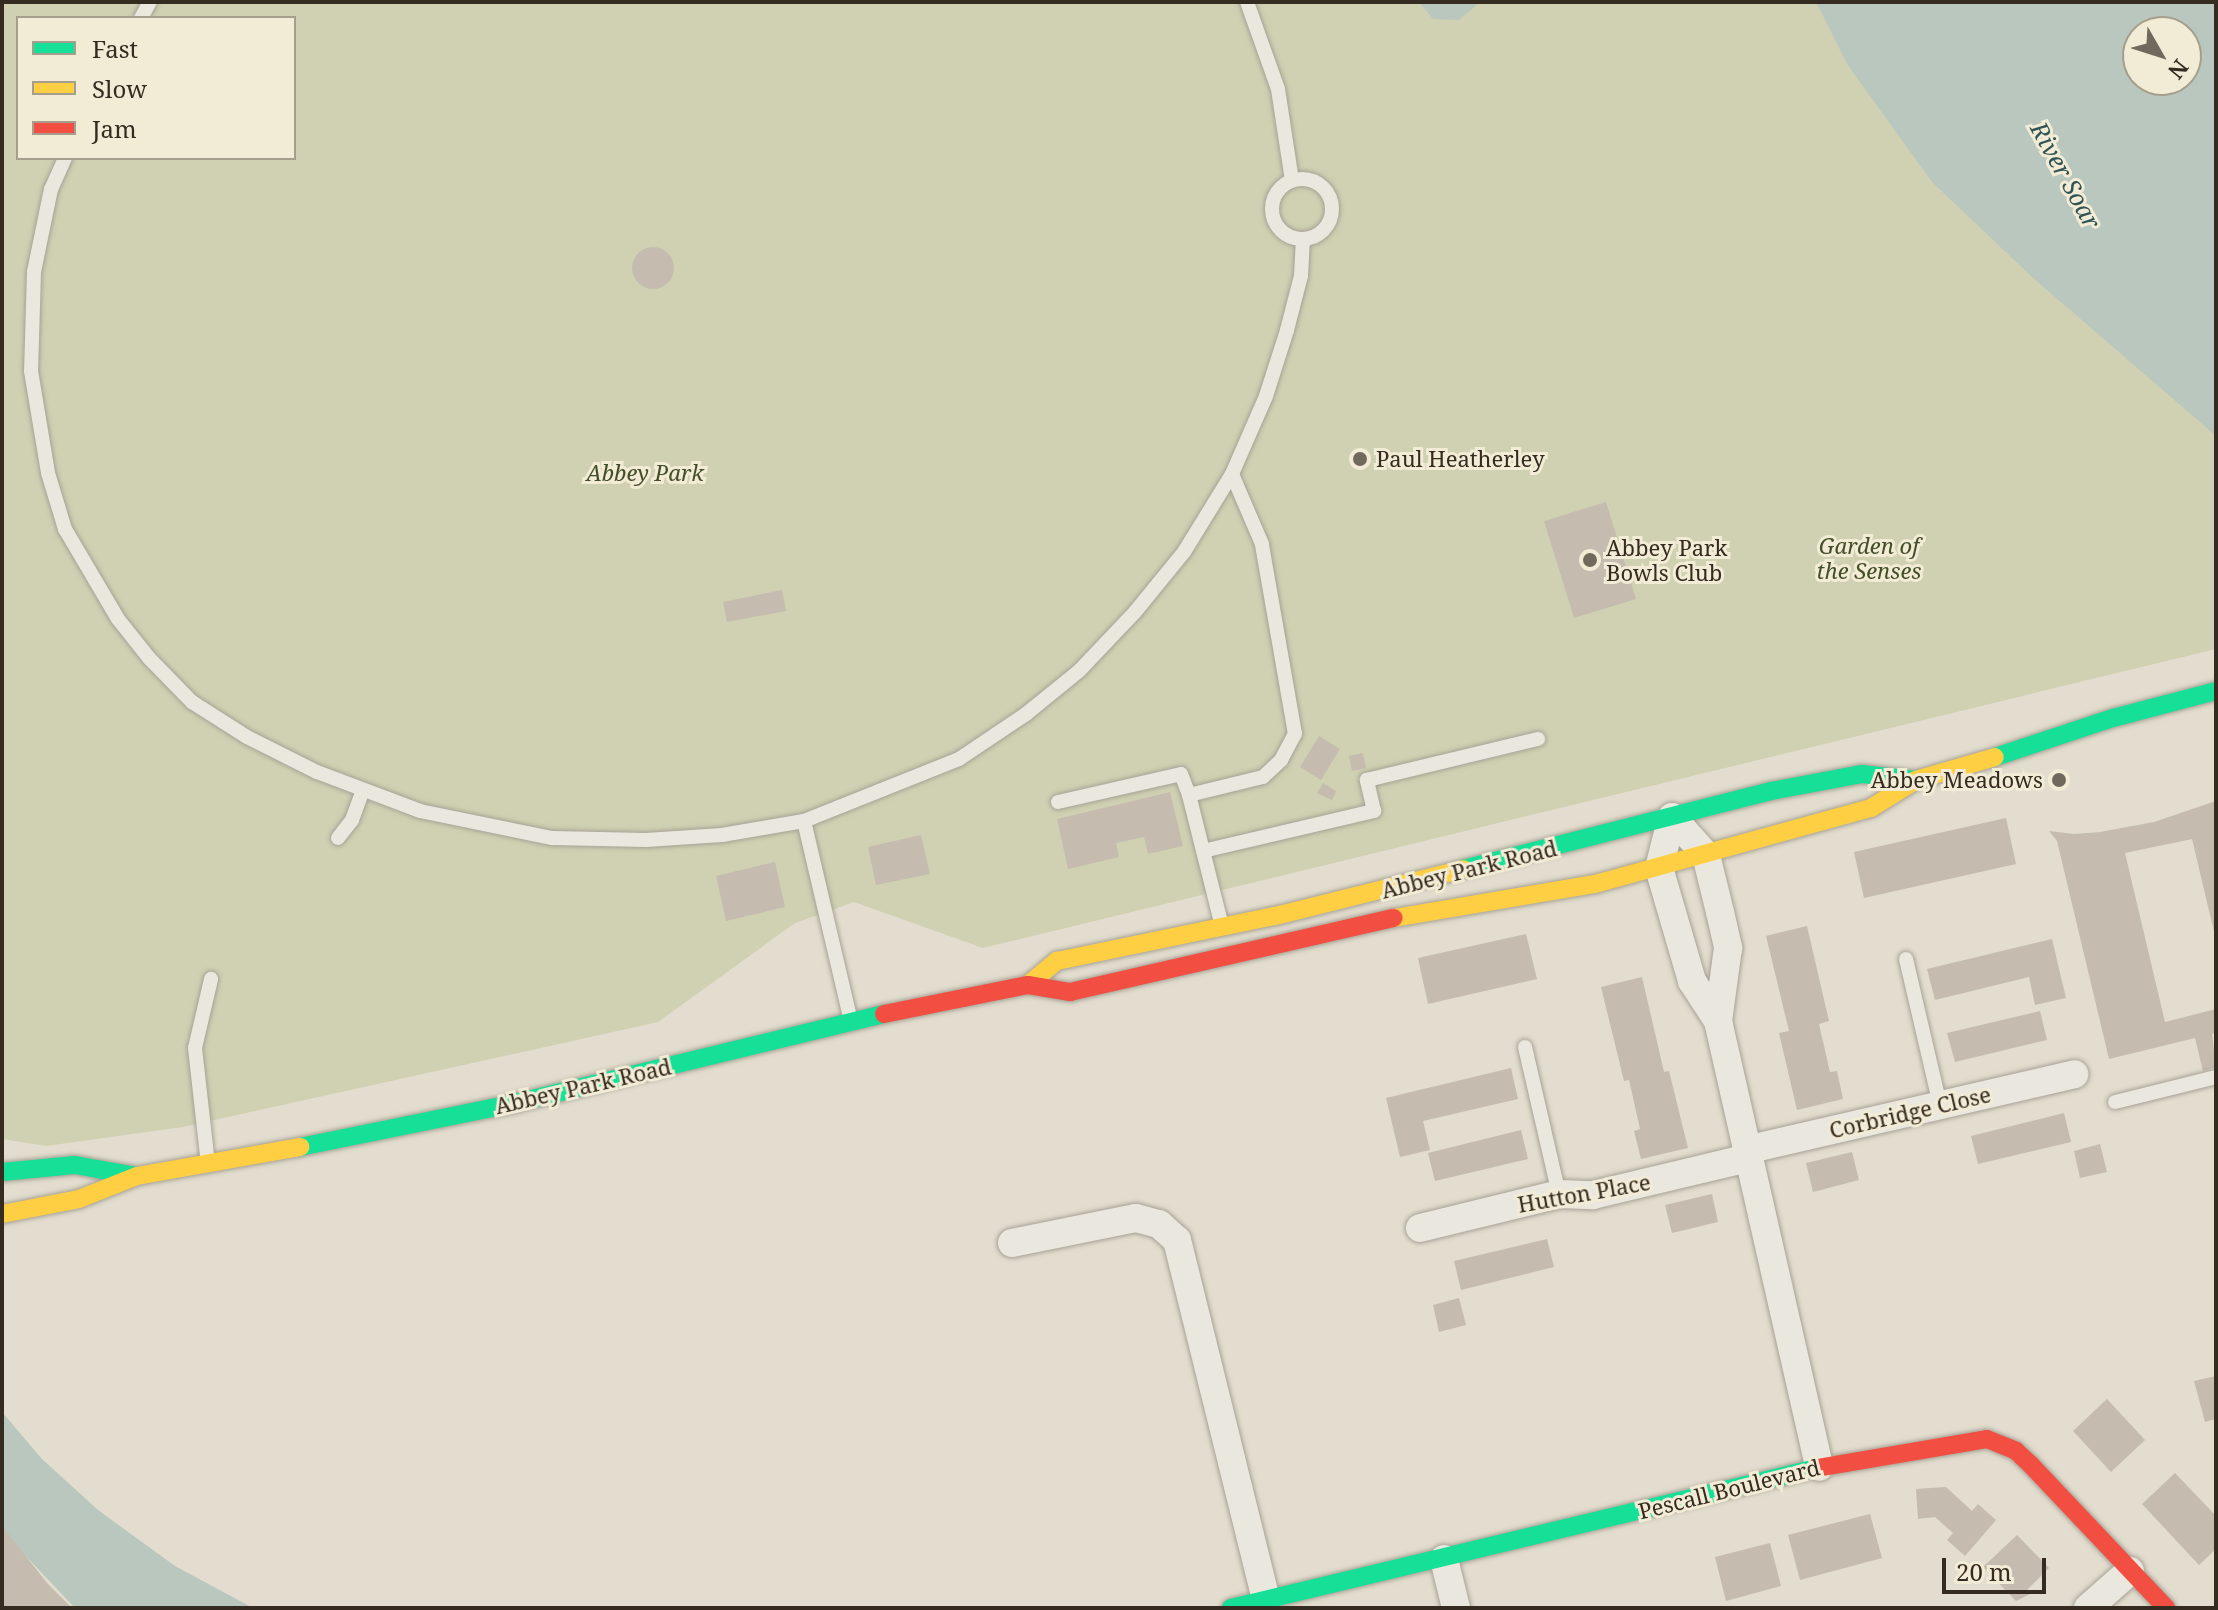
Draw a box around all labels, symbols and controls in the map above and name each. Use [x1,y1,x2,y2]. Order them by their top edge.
legend [16,16,296,160]
north arrow [2122,16,2202,96]
text: Fast [92,32,138,65]
text: N [2162,54,2196,86]
text: Slow [92,72,147,105]
text: Jam [92,112,137,145]
water label: River Soar [2025,117,2107,233]
place label: Paul Heatherley [1376,446,1545,472]
marker: Paul Heatherley [1351,450,1369,468]
park label: Abbey Park [586,460,704,486]
park label: Garden of the Senses [1816,532,1922,584]
place label: Abbey Park Bowls Club [1606,534,1727,586]
marker: Abbey Park Bowls Club [1581,551,1599,569]
place label: Abbey Meadows [1871,767,2043,793]
marker: Abbey Meadows [2050,771,2068,789]
street label: Abbey Park Road [1378,834,1560,904]
street label: Abbey Park Road [492,1053,674,1119]
street label: Corbridge Close [1827,1081,1993,1143]
street label: Hutton Place [1515,1168,1653,1218]
street label: Pescall Boulevard [1635,1454,1823,1524]
scale bar [1946,1542,2050,1592]
text: 20 m [1956,1555,2012,1588]

